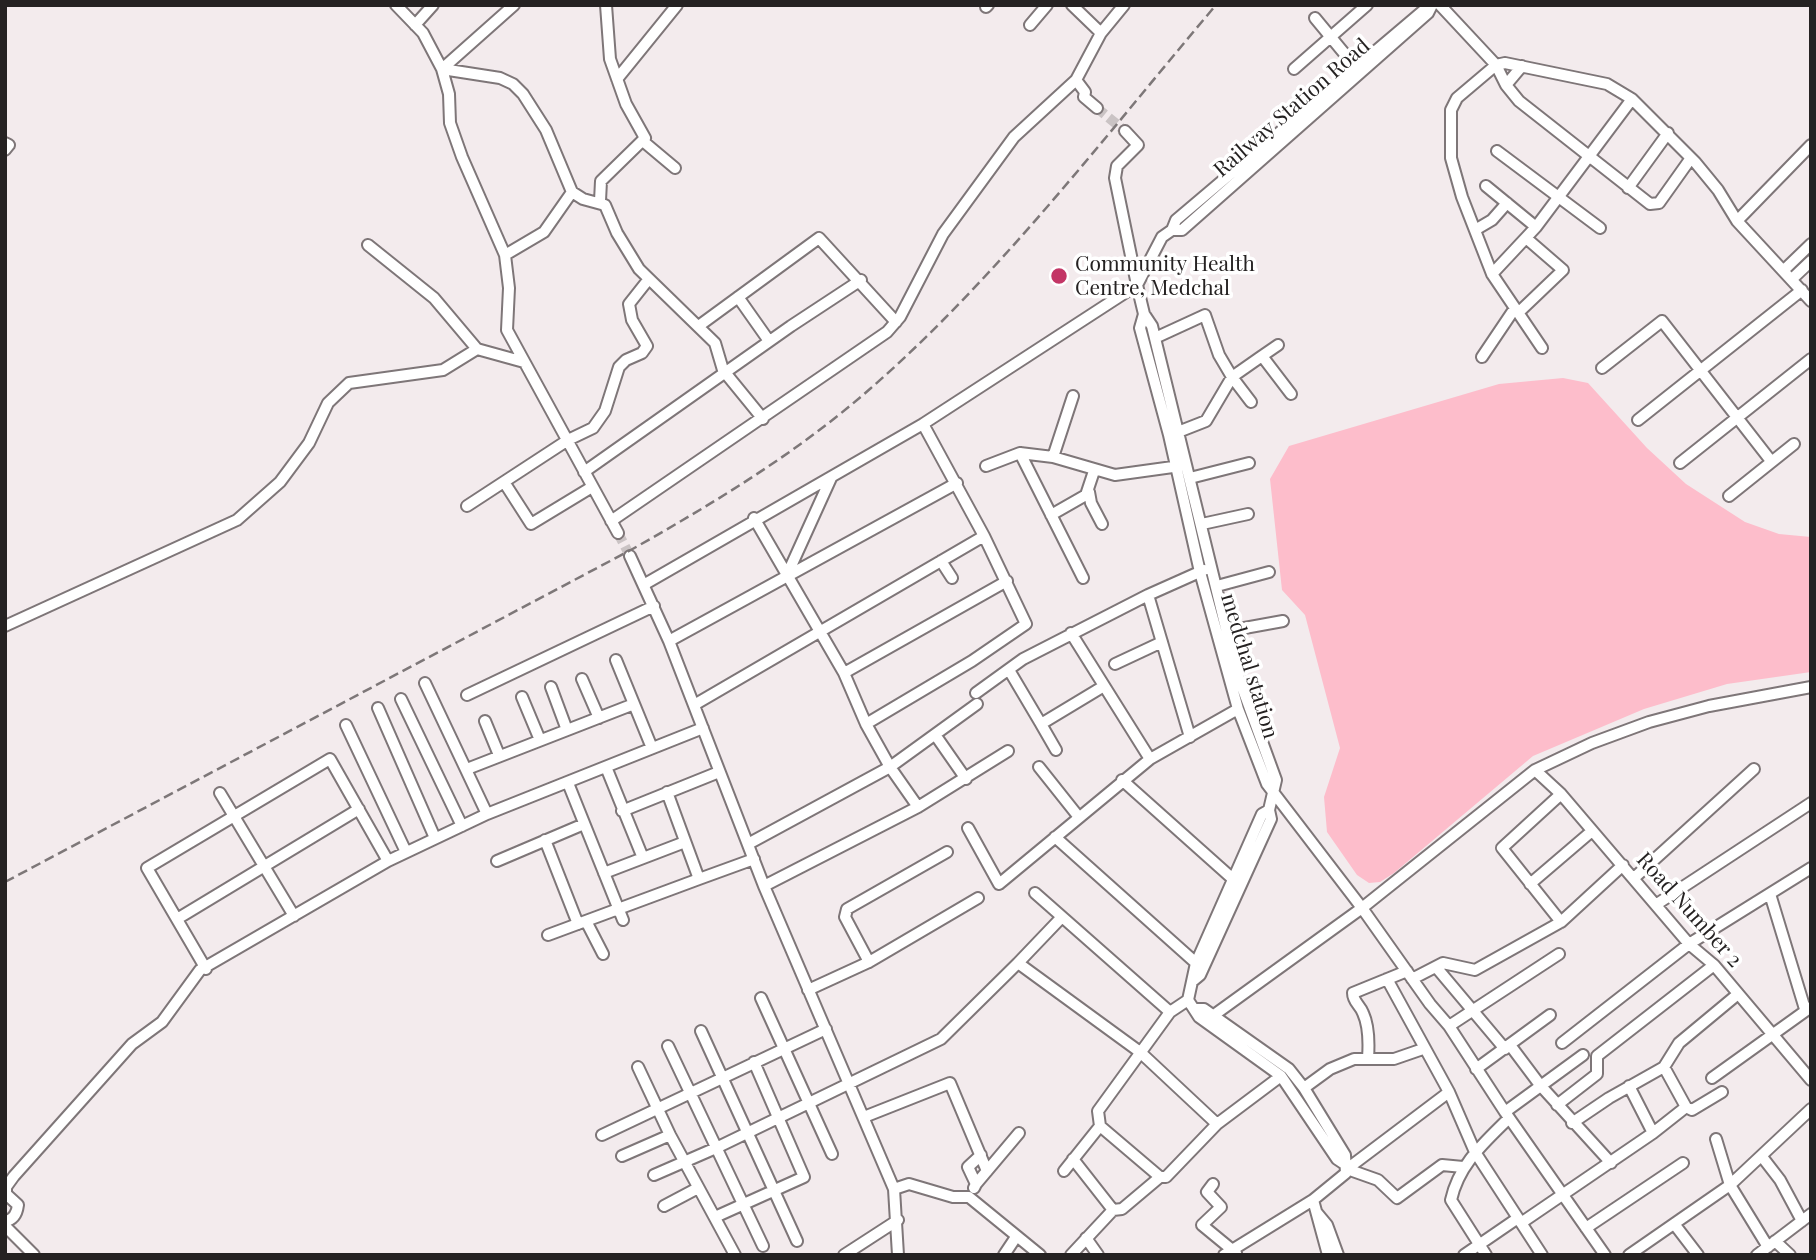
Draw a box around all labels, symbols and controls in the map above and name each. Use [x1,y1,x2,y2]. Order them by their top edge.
street label: Railway Station Road [1209,33,1375,183]
place label: Community Health Centre, Medchal [1075,251,1255,301]
marker: Community Health Centre, Medchal [1049,266,1069,286]
street label: medchal station [1215,590,1283,742]
street label: Road Number 2 [1631,848,1747,972]

